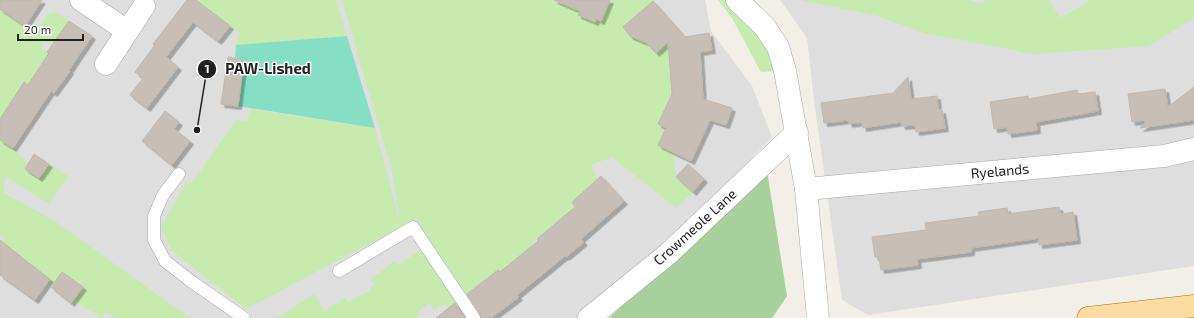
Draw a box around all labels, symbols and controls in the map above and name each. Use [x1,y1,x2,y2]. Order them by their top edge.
scale bar [18,16,83,42]
text: 20 m [24,22,51,36]
callout: PAW-Lished [197,55,319,82]
text: PAW-Lished [225,59,311,77]
text: 1 [204,61,210,75]
street label: Ryelands [970,159,1030,182]
street label: Crowmeole Lane [650,185,740,268]

